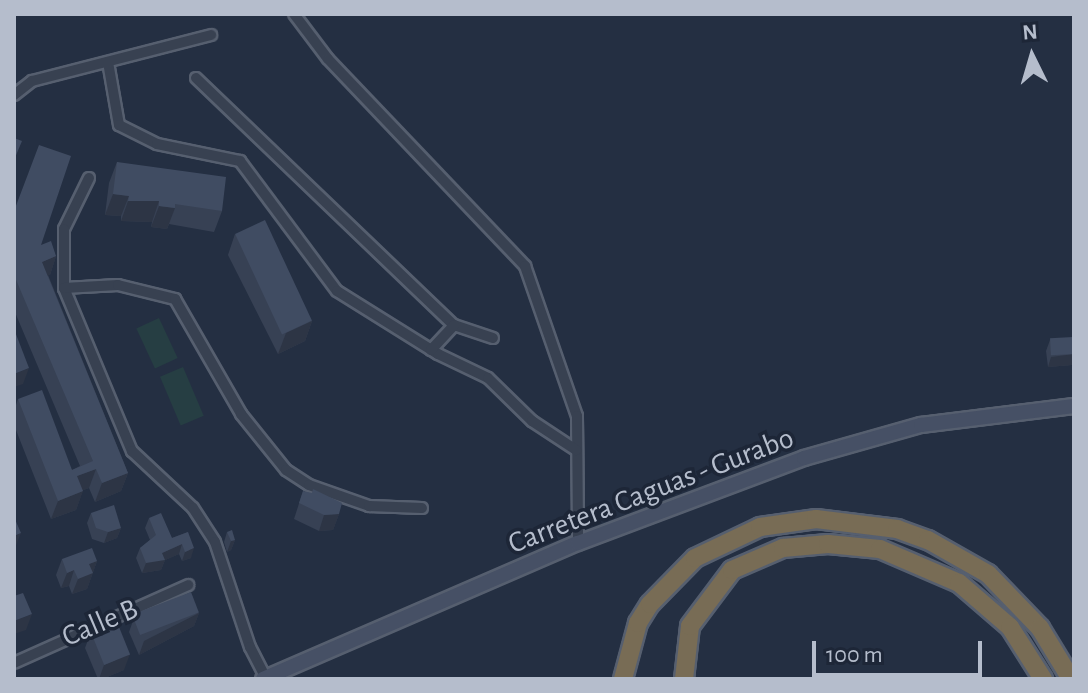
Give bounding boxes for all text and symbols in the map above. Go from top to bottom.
north arrow [992,16,1072,96]
text: N [1021,20,1038,44]
street label: Carretera Caguas - Gurabo [503,420,799,562]
street label: Calle B [57,591,143,655]
scale bar [816,625,986,675]
text: 100 m [826,643,883,667]

